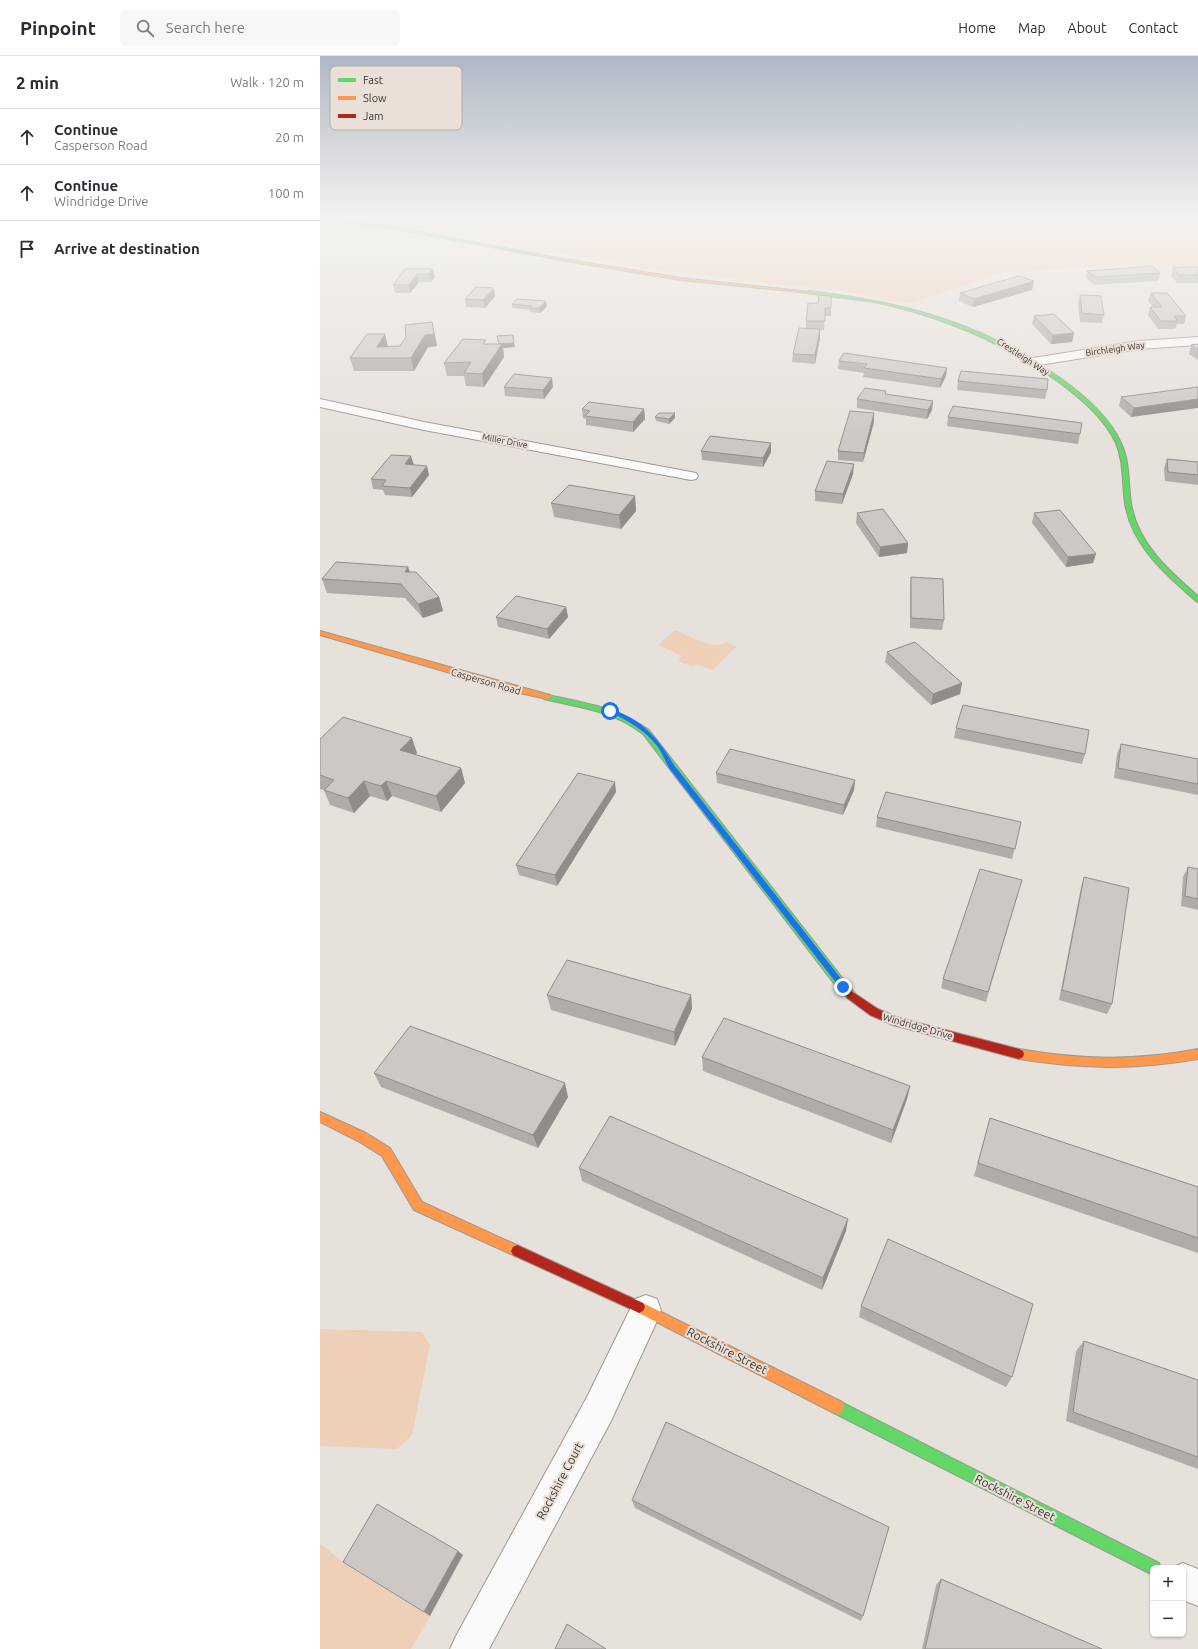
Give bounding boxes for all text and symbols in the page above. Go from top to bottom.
search box [120,10,400,46]
text: Pinpoint [20,17,96,39]
icon: search [134,17,156,39]
text: Search here [166,19,245,36]
text: Home [958,20,996,36]
text: Map [1018,20,1046,36]
text: About [1068,20,1107,36]
text: Contact [1129,20,1178,36]
legend [330,66,462,130]
text: 2 min [16,73,59,92]
text: Fast [363,74,384,86]
text: Walk · 120 m [230,75,304,89]
text: Slow [363,92,387,104]
text: Jam [363,110,384,122]
text: Continue [54,121,118,138]
icon: ahead [16,126,38,148]
text: 20 m [275,130,304,144]
text: Casperson Road [54,138,148,152]
text: Continue [54,177,118,194]
icon: ahead [16,182,38,204]
text: 100 m [268,186,304,200]
text: Windridge Drive [54,194,149,208]
icon: arrive [16,238,38,260]
text: Arrive at destination [54,240,200,257]
street label: Crestleigh Way [995,336,1052,378]
street label: Birchleigh Way [1085,340,1146,358]
street label: Miller Drive [481,432,529,450]
street label: Casperson Road [450,666,522,697]
route start [601,702,619,720]
route end [834,978,852,996]
street label: Windridge Drive [881,1011,954,1042]
street label: Rockshire Street [685,1325,770,1377]
street label: Rockshire Court [534,1440,585,1522]
street label: Rockshire Street [973,1472,1058,1524]
map controls [1150,1565,1186,1637]
button: + [1150,1565,1186,1601]
button: − [1150,1601,1186,1637]

